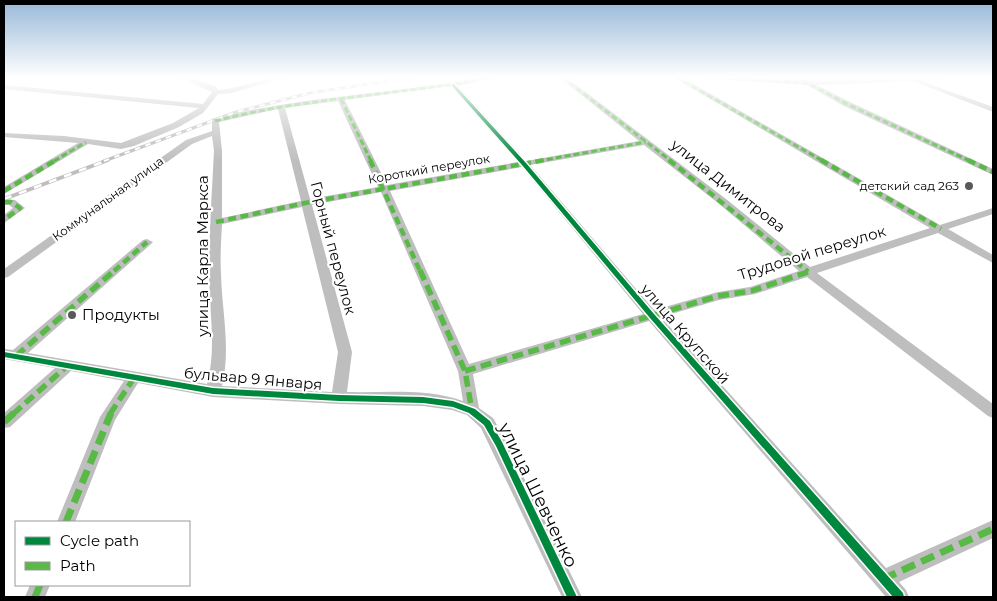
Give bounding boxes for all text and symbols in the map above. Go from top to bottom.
street label: улица Димитрова [667,134,789,236]
street label: Короткий переулок [367,150,491,187]
street label: Коммунальная улица [49,153,166,244]
street label: улица Карла Маркса [193,175,212,338]
place label: детский сад 263 [860,178,959,193]
street label: Горный переулок [307,179,361,317]
marker: детский сад 263 [963,180,975,192]
street label: Трудовой переулок [736,221,888,284]
street label: улица Крупской [636,279,734,388]
place label: Продукты [82,305,160,324]
marker: Продукты [66,309,78,321]
street label: бульвар 9 Января [183,363,323,394]
street label: улица Шевченко [493,418,583,571]
legend [15,521,190,586]
text: Cycle path [60,531,139,550]
text: Path [60,556,96,575]

